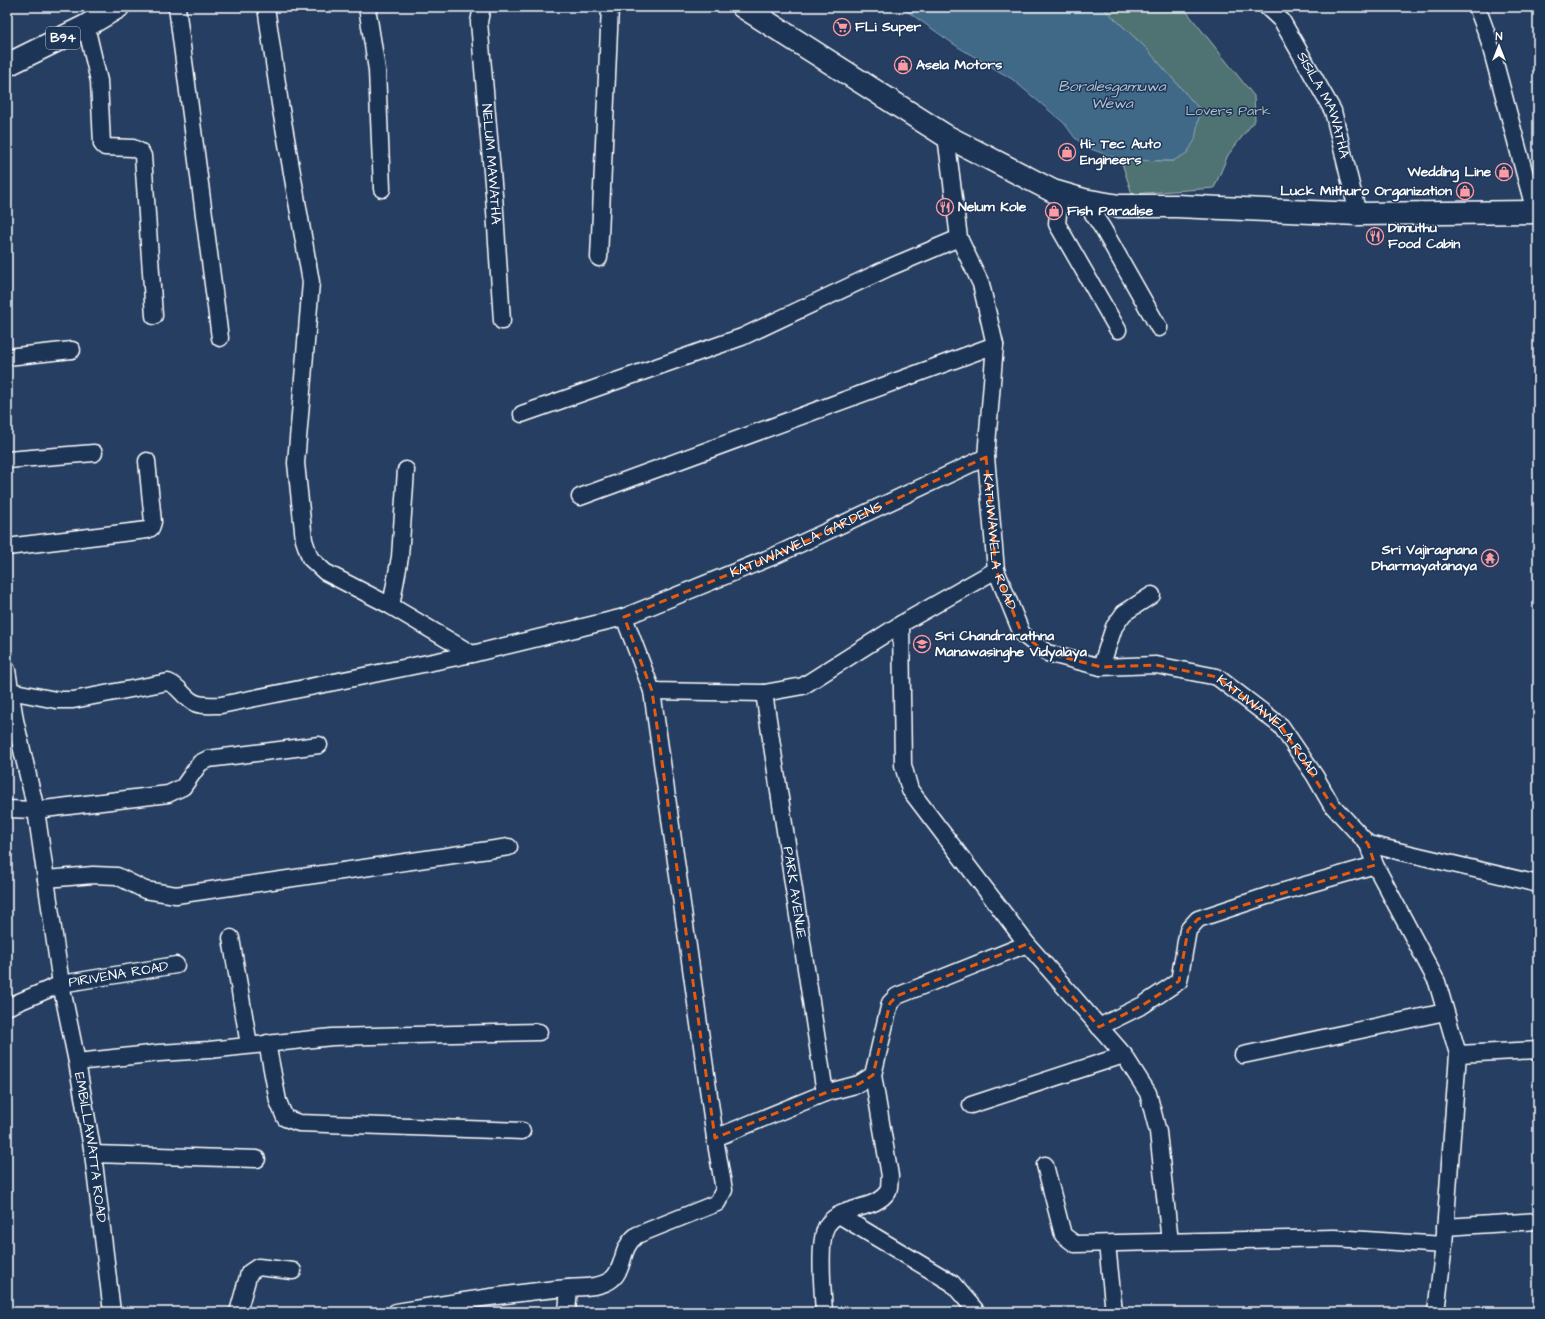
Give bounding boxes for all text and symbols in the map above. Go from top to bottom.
supermarket icon: FLi Super [832,17,852,37]
place label: FLi Super [855,17,922,37]
north arrow [1479,26,1519,66]
road number: B94 [46,27,80,49]
text: N [1496,29,1503,44]
street label: SISILA MAWATHA [1291,48,1354,161]
shop icon: Asela Motors [893,55,913,75]
place label: Asela Motors [916,55,1002,75]
water label: Boralesgamuwa Wewa [1058,76,1167,114]
park label: Lovers Park [1185,101,1271,121]
street label: NELUM MAWATHA [476,103,506,225]
place label: Hi- Tec Auto Engineers [1080,134,1161,171]
shop icon: Hi- Tec Auto Engineers [1057,142,1077,162]
place label: Wedding Line [1407,162,1491,183]
shop icon: Wedding Line [1494,162,1514,182]
place label: Luck Mithuro Organization [1280,181,1452,202]
shop icon: Luck Mithuro Organization [1455,181,1475,201]
restaurant icon: Nelum Kole [935,197,955,217]
place label: Nelum Kole [958,197,1027,217]
shop icon: Fish Paradise [1044,201,1064,221]
place label: Fish Paradise [1067,201,1154,221]
place label: Dimuthu Food Cabin [1388,218,1460,254]
restaurant icon: Dimuthu Food Cabin [1365,226,1385,246]
street label: KATUWAWELA ROAD [977,473,1021,613]
street label: KATUWAWELA GARDENS [727,497,886,583]
place label: Sri Vajiragnana Dharmayatanaya [1372,540,1478,576]
temple icon: Sri Vajiragnana Dharmayatanaya [1480,548,1500,568]
place label: Sri Chandrarathna Manawasinghe Vidyalaya [934,626,1088,663]
school or university icon: Sri Chandrarathna Manawasinghe Vidyalaya [912,634,932,654]
street label: KATUWAWELA ROAD [1212,670,1323,782]
street label: PARK AVENUE [778,845,811,941]
street label: PIRIVENA ROAD [67,956,170,993]
street label: EMBILLAWATTA ROAD [69,1071,111,1224]

